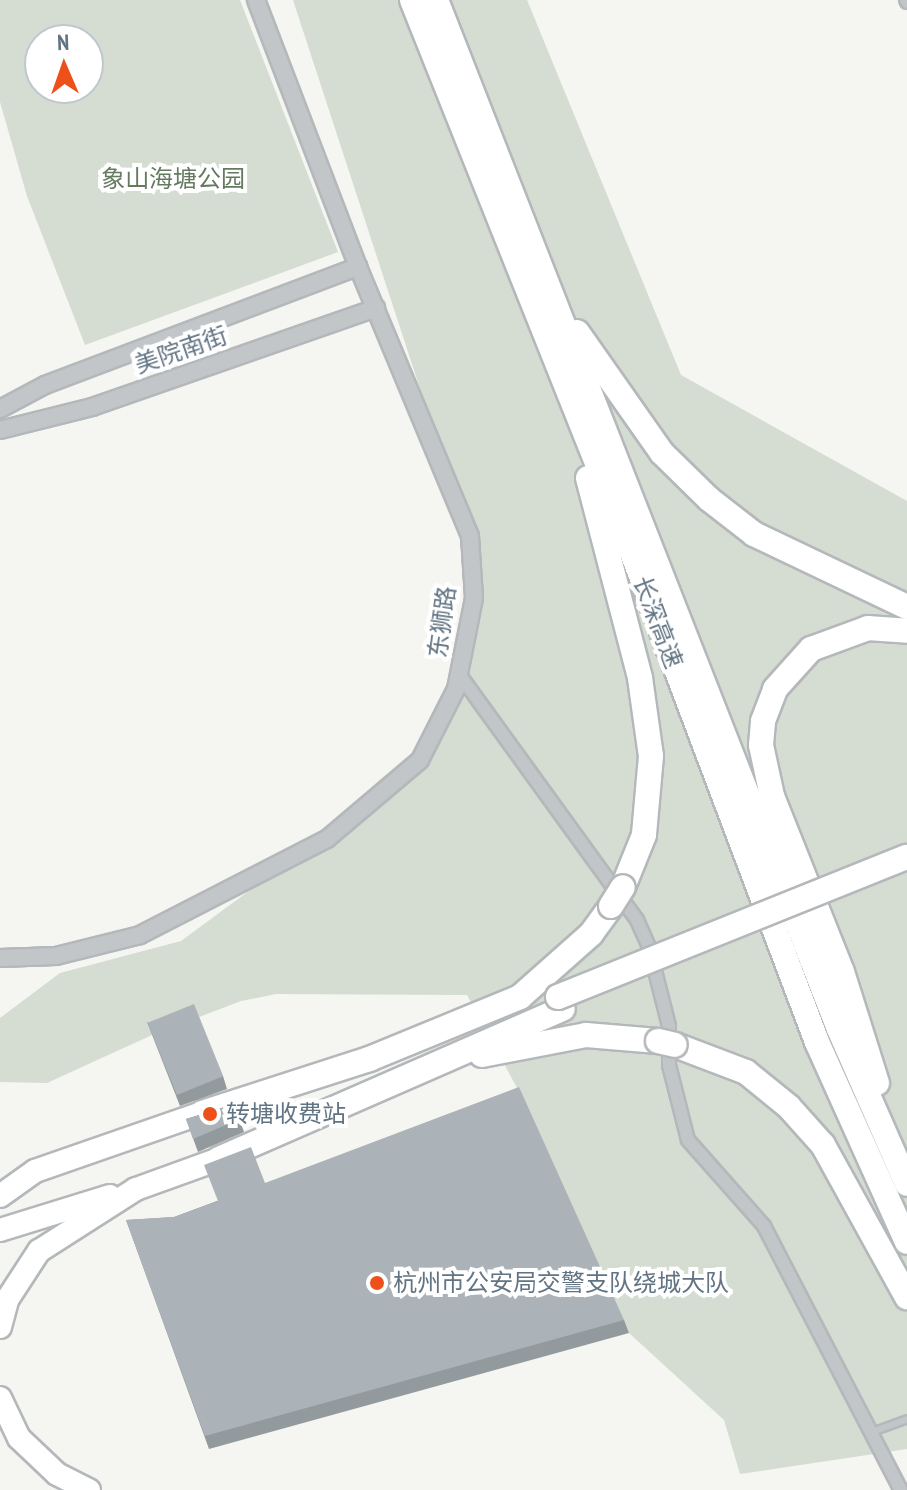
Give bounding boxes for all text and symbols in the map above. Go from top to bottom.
north arrow [24,24,104,104]
text: N [57,28,70,56]
park label: 象山海塘公园 [101,165,245,193]
street label: 美院南街 [131,321,231,379]
street label: 长深高速 [627,572,689,672]
street label: 东狮路 [423,584,461,660]
place label: 转塘收费站 [226,1100,346,1128]
marker: 转塘收费站 [201,1105,219,1123]
place label: 杭州市公安局交警支队绕城大队 [393,1269,729,1297]
marker: 杭州市公安局交警支队绕城大队 [368,1274,386,1292]

